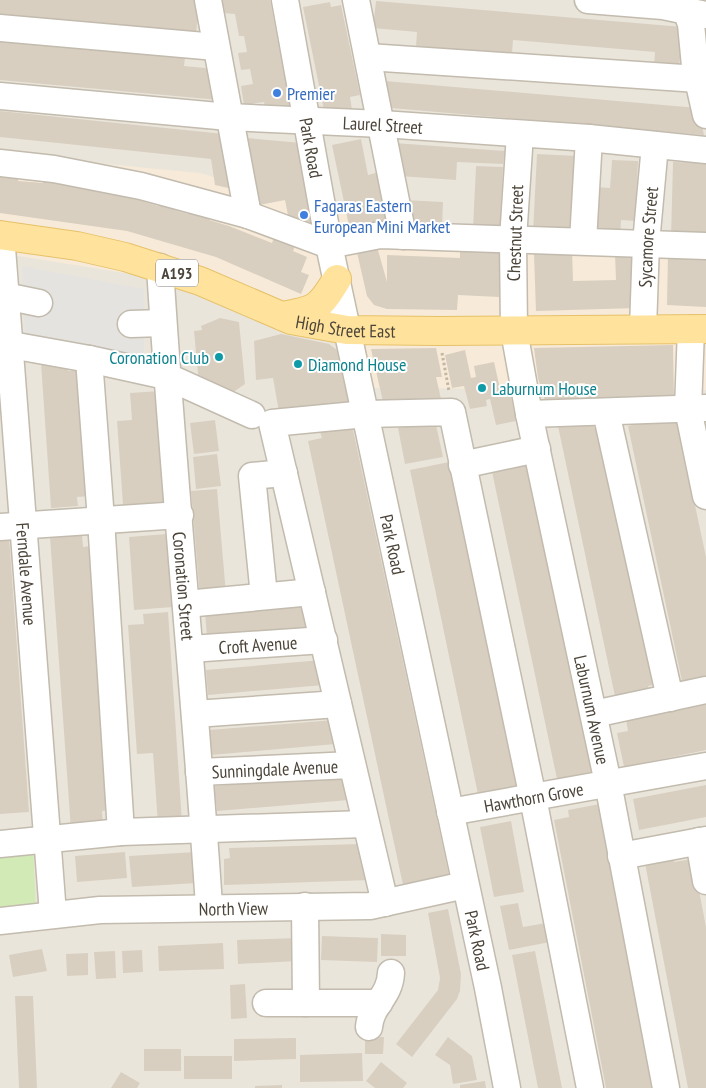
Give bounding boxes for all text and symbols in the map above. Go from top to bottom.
place label: Premier [287,82,335,105]
marker: Premier [271,87,283,99]
street label: Laurel Street [342,111,424,138]
street label: Park Road [295,116,328,180]
street label: Chestnut Street [502,184,528,282]
street label: Sycamore Street [633,186,663,288]
place label: Fagaras Eastern European Mini Market [314,194,450,238]
marker: Fagaras Eastern European Mini Market [298,209,310,221]
road number: A193 [156,260,198,286]
street label: High Street East [294,310,396,342]
place label: Coronation Club [109,346,209,369]
marker: Coronation Club [213,351,225,363]
place label: Diamond House [308,353,406,376]
marker: Diamond House [292,358,304,370]
place label: Laburnum House [492,377,597,400]
marker: Laburnum House [476,382,488,394]
street label: Park Road [375,512,411,576]
street label: Ferndale Avenue [12,522,42,626]
street label: Coronation Street [168,531,200,641]
street label: Croft Avenue [218,630,298,659]
street label: Laburnum Avenue [569,653,615,767]
street label: Sunningdale Avenue [211,754,339,783]
street label: Hawthorn Grove [482,777,585,817]
street label: North View [199,896,269,920]
street label: Park Road [460,908,495,973]

